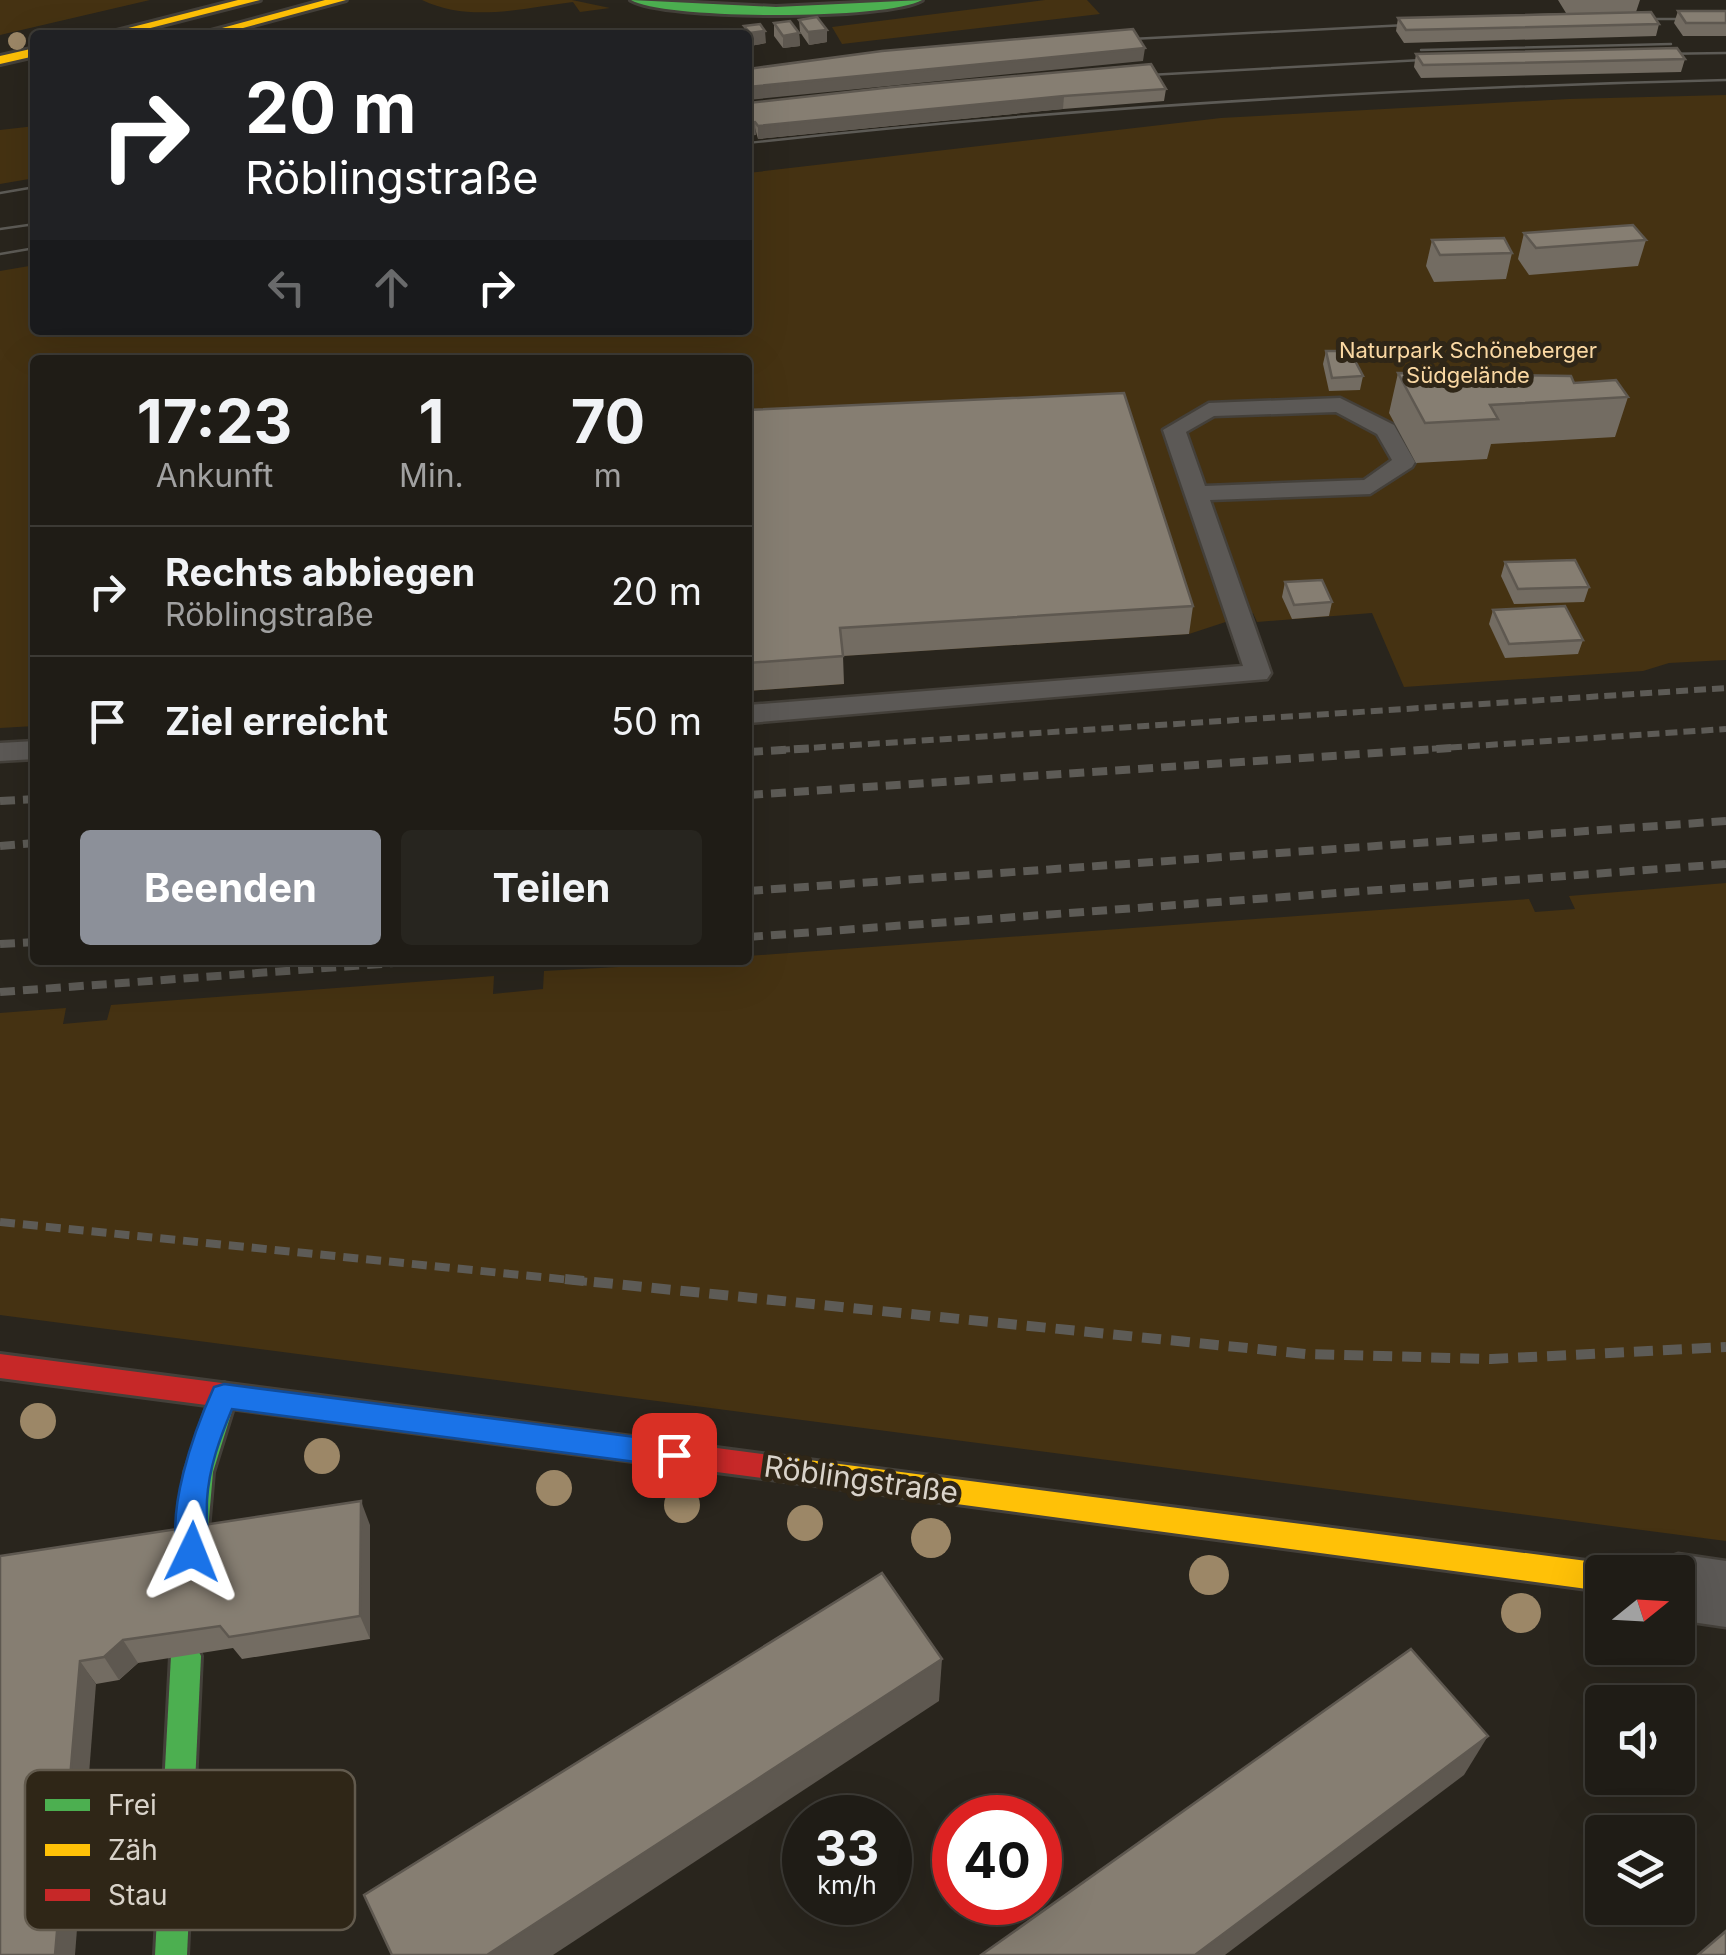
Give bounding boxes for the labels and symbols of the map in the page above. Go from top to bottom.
park label: Naturpark Schöneberger Südgelände [1339,337,1597,388]
pin [632,1413,717,1498]
street label: Röblingstraße [762,1448,961,1510]
position arrow [140,1500,244,1604]
north arrow [1585,1555,1695,1665]
legend [25,1770,355,1930]
text: Frei [108,1788,157,1822]
speed limit sign: 40 [932,1795,1062,1925]
text: Zäh [108,1833,158,1867]
text: Stau [108,1878,168,1912]

